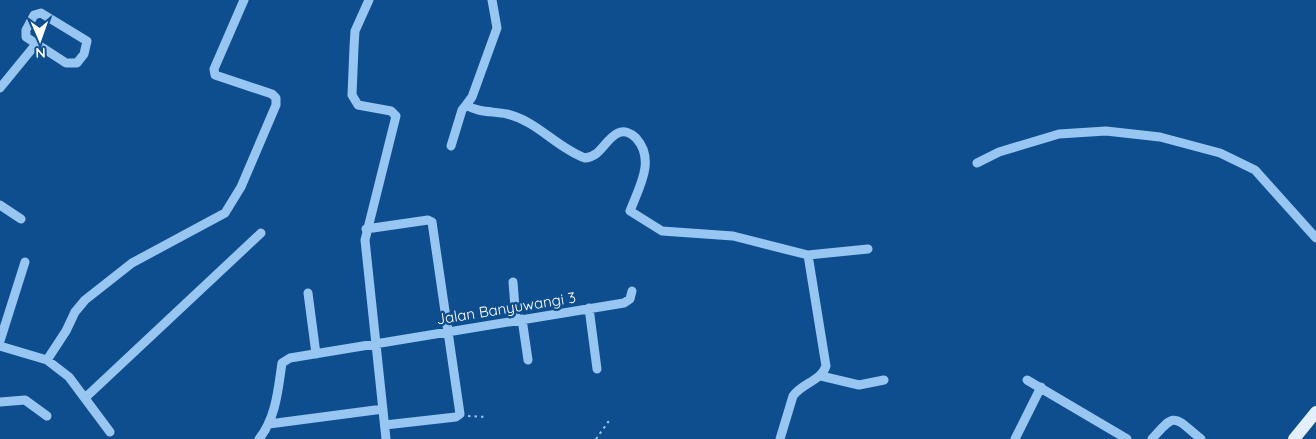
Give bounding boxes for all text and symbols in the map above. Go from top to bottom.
north arrow [15,15,65,65]
text: N [35,44,46,62]
street label: Jalan Banyuwangi 3 [435,288,577,328]

